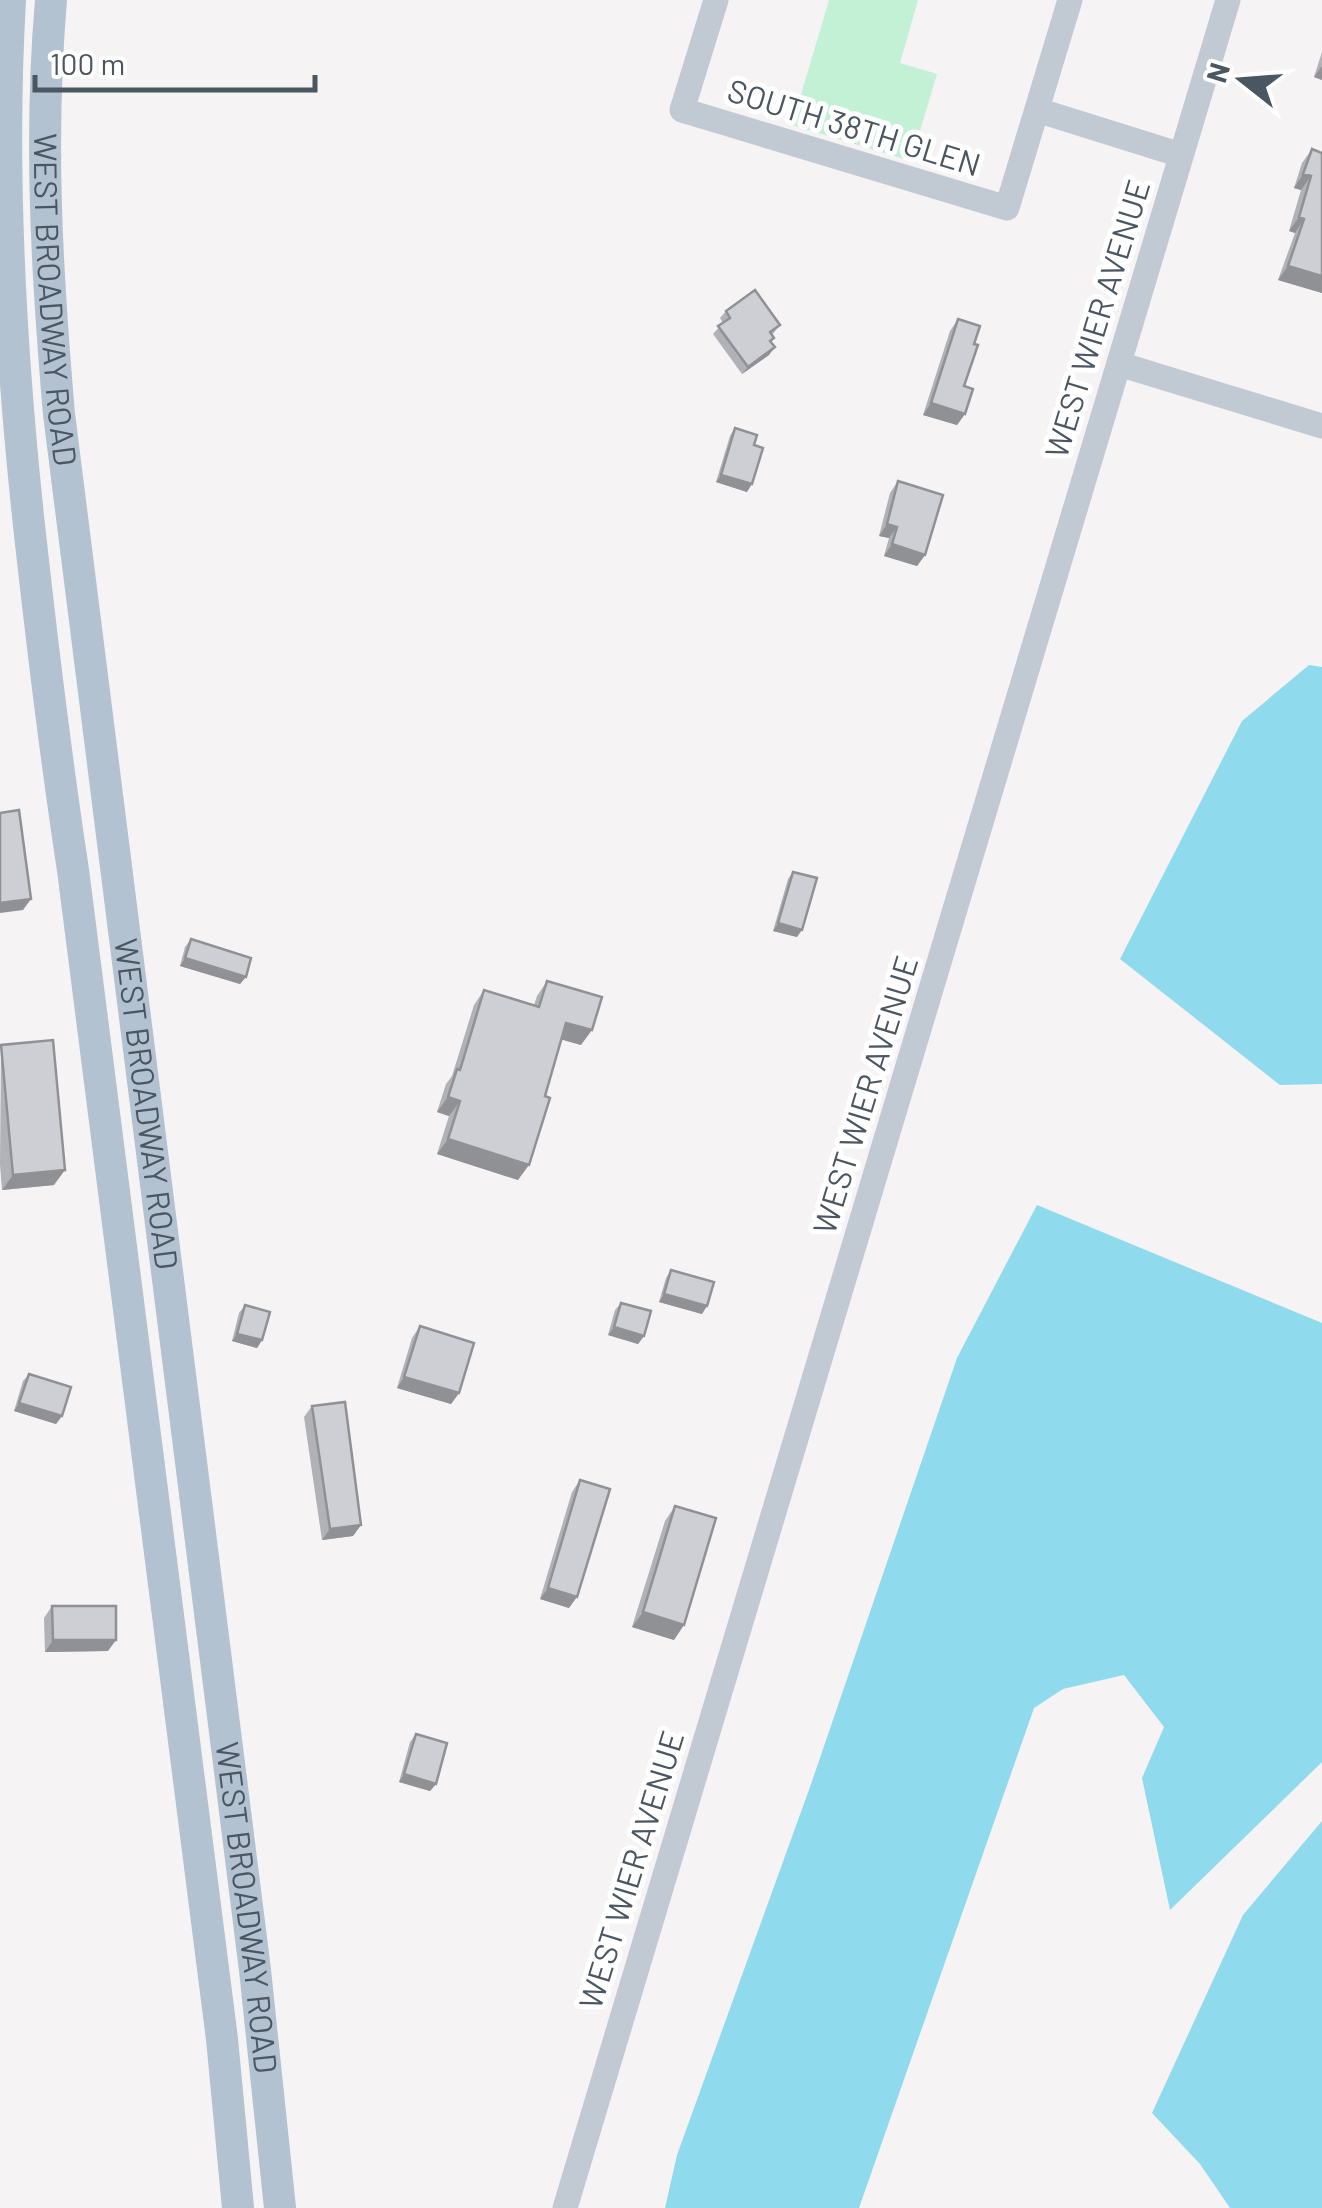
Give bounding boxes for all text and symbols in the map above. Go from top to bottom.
scale bar [35,30,315,92]
north arrow [1192,30,1292,130]
text: 100 m [50,45,125,81]
text: N [1198,59,1236,86]
street label: SOUTH 38TH GLEN [724,70,986,183]
street label: WEST BROADWAY ROAD [28,133,86,468]
street label: WEST WIER AVENUE [1036,175,1156,462]
street label: WEST BROADWAY ROAD [108,936,188,1271]
street label: WEST WIER AVENUE [804,951,924,1238]
street label: WEST WIER AVENUE [570,1726,690,2013]
street label: WEST BROADWAY ROAD [209,1740,287,2075]

